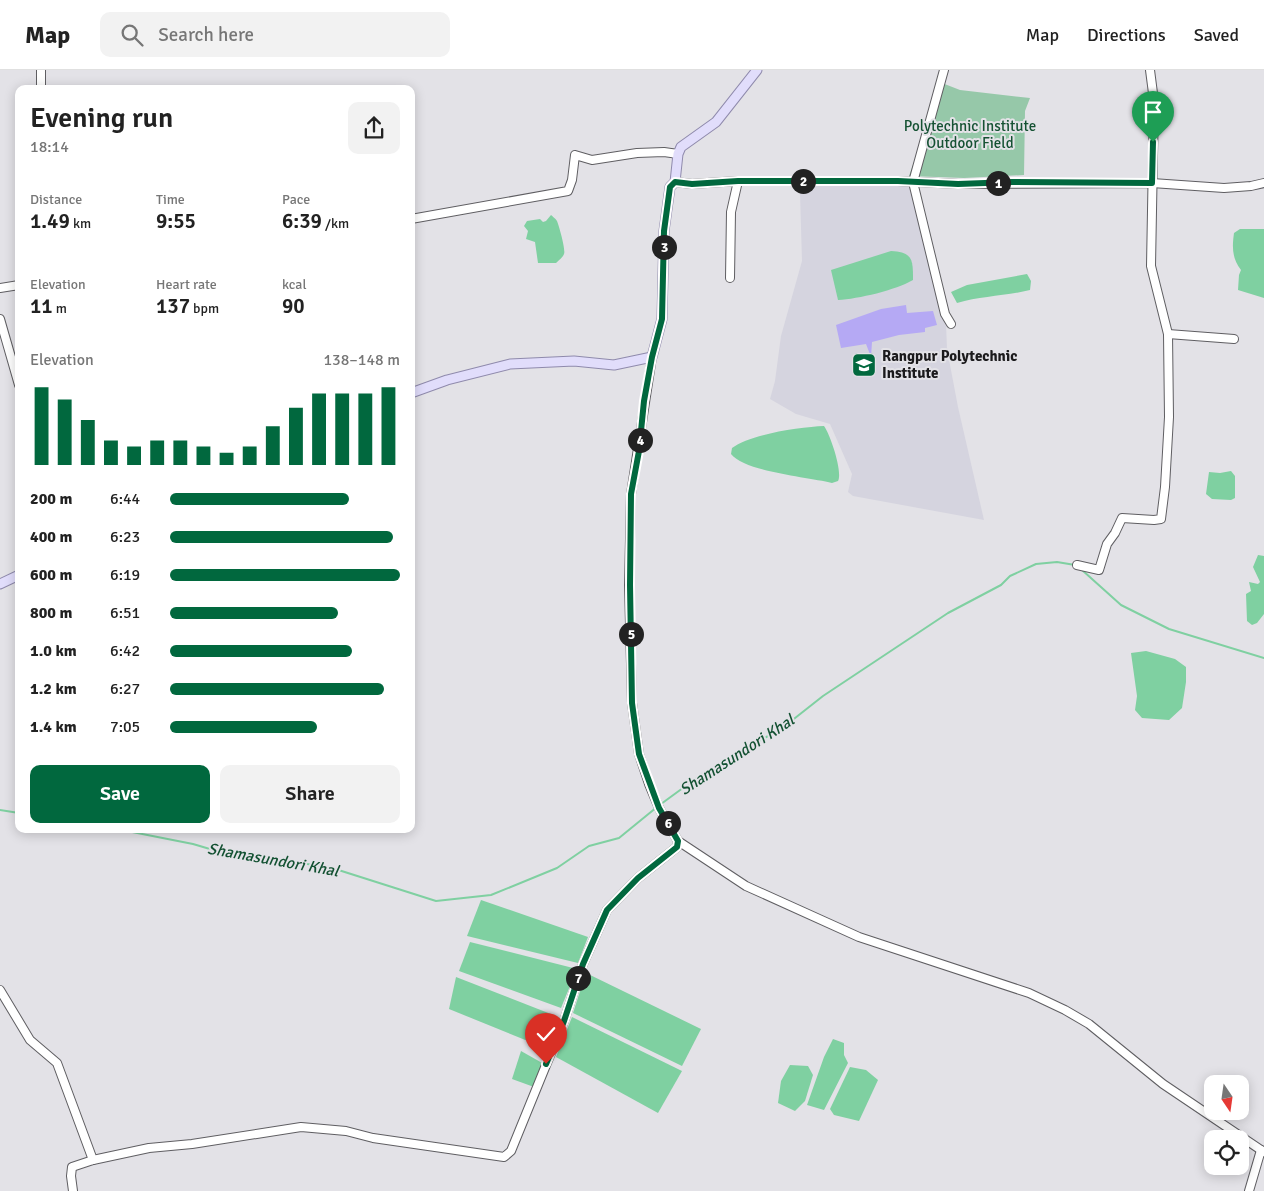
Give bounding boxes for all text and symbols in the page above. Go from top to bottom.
search box [100,12,450,57]
text: Map [25,20,70,50]
icon: search [118,21,146,49]
text: Search here [158,23,254,47]
text: Map [1026,24,1059,46]
text: Directions [1087,24,1166,46]
text: Saved [1194,24,1239,46]
pin [1132,91,1174,142]
icon: arrive [1139,98,1167,126]
text: Evening run [30,101,173,135]
button: share [348,102,400,154]
park label: Polytechnic Institute Outdoor Field [904,117,1036,152]
text: 18:14 [30,137,69,157]
pin: 2 [790,168,816,194]
pin: 1 [986,170,1010,196]
text: 2 [800,173,807,190]
text: 1 [995,175,1002,192]
text: Distance [30,191,82,208]
text: Time [156,191,185,208]
text: Pace [282,191,310,208]
text: 1.49 [30,208,70,234]
text: 9:55 [156,208,196,234]
text: 6:39 [282,208,322,234]
text: km [70,215,91,232]
text: /km [322,215,349,232]
pin: 3 [652,234,676,260]
text: 3 [661,239,668,256]
text: Elevation [30,276,86,293]
text: Heart rate [156,276,217,293]
text: kcal [282,276,307,293]
text: 11 [30,293,53,319]
text: 137 [156,293,190,319]
text: 90 [282,293,305,319]
text: m [53,300,67,317]
text: bpm [190,300,219,317]
place label: Rangpur Polytechnic Institute [882,347,1017,382]
text: Elevation [30,350,94,370]
text: 138–148 m [323,350,400,370]
school or university icon: Rangpur Polytechnic Institute [851,352,877,378]
pin: 4 [628,428,652,452]
text: 4 [637,432,644,449]
text: 200 m [30,489,72,509]
text: 6:44 [110,489,140,509]
text: 400 m [30,527,72,547]
text: 6:23 [110,527,140,547]
text: 600 m [30,565,72,585]
text: 6:19 [110,565,140,585]
text: 800 m [30,603,72,623]
text: 6:51 [110,603,140,623]
pin: 5 [618,622,644,646]
text: 5 [628,626,635,643]
text: 1.0 km [30,641,77,661]
text: 6:42 [110,641,140,661]
text: 1.2 km [30,679,77,699]
text: 6:27 [110,679,140,699]
water label: Shamasundori Khal [676,710,799,800]
text: 1.4 km [30,717,77,737]
text: 7:05 [110,717,140,737]
button: Save [30,765,210,823]
button: Share [220,765,400,823]
pin: 6 [656,810,680,836]
text: 6 [665,815,672,832]
water label: Shamasundori Khal [206,839,341,882]
pin: 7 [566,966,590,990]
text: 7 [575,970,582,987]
pin [525,1013,567,1064]
icon: check [532,1020,560,1048]
north arrow [1204,1075,1249,1120]
map controls [1204,1075,1249,1175]
button: locate [1204,1130,1249,1175]

